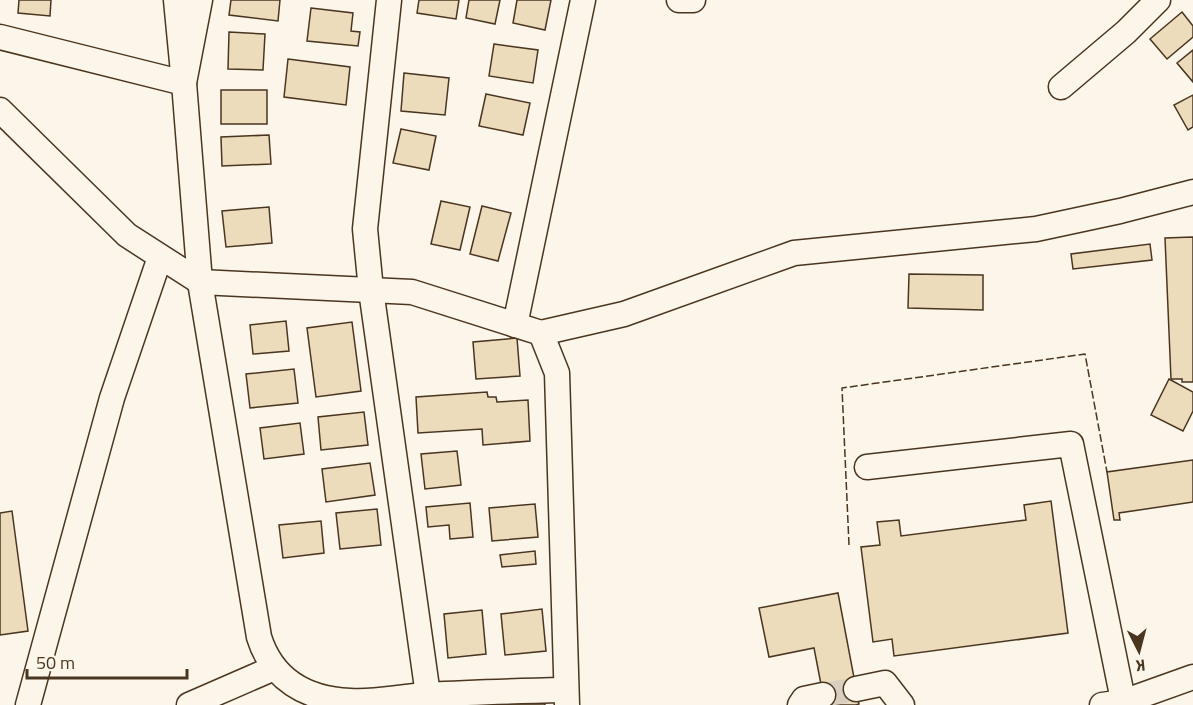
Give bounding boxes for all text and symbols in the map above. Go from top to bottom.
north arrow [1109,621,1169,681]
scale bar [27,642,188,680]
text: 50 m [36,649,75,676]
text: K [1134,653,1147,678]

